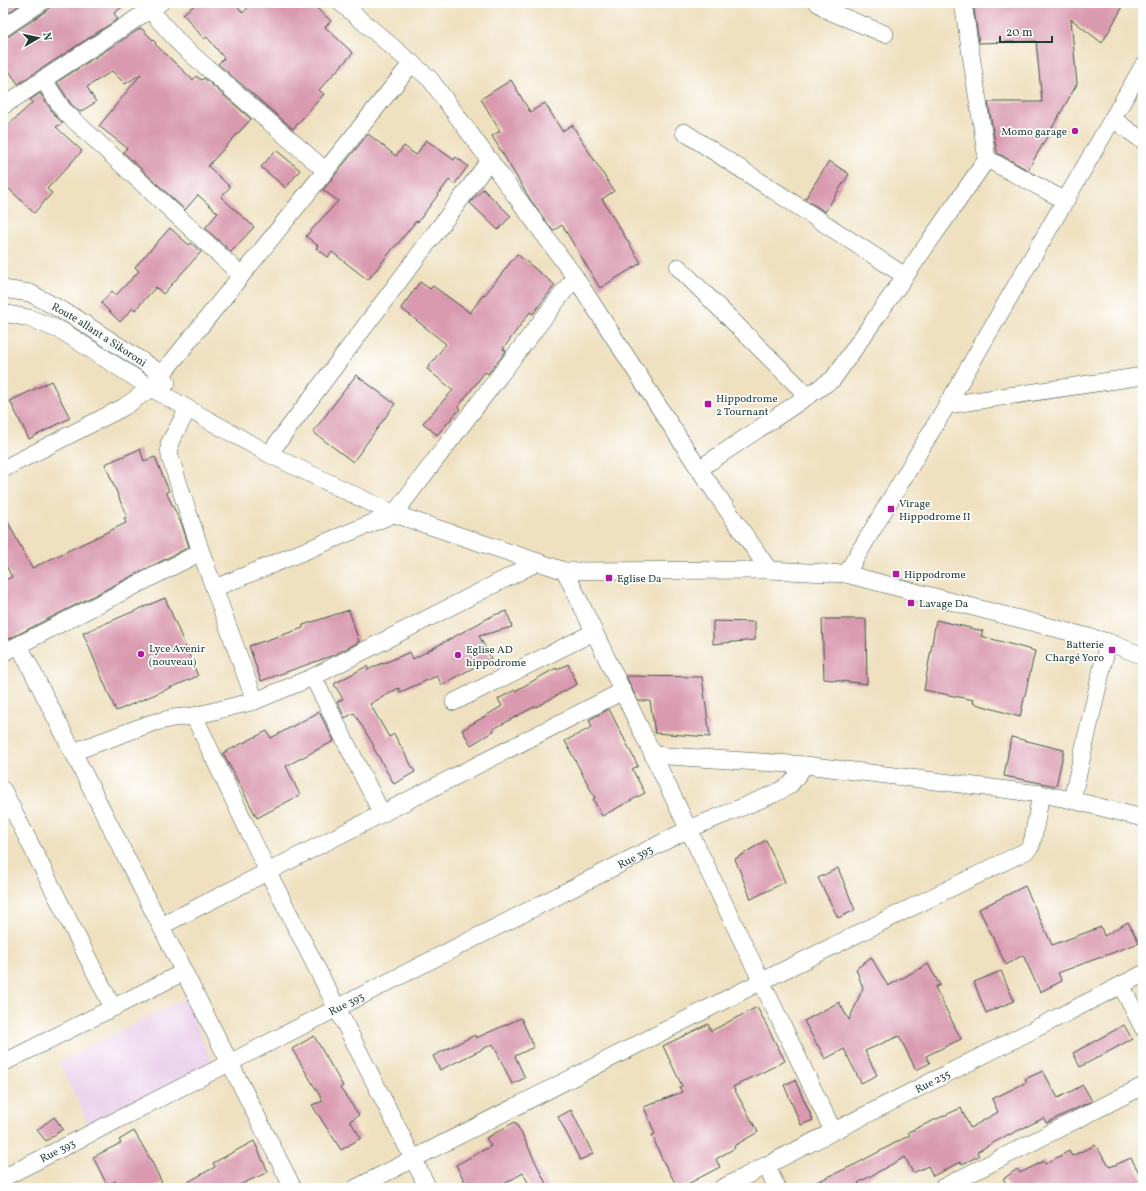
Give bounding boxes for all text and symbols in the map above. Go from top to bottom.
north arrow [18,18,58,58]
scale bar [1000,18,1052,44]
text: 20 m [1006,25,1033,41]
text: N [38,32,54,42]
place label: Momo garage [1001,125,1067,140]
marker: Momo garage [1070,126,1080,136]
street label: Route allant a Sikoroni [48,300,149,371]
place label: Hippodrome 2 Tournant [716,392,778,420]
marker: Hippodrome 2 Tournant [703,399,713,409]
place label: Virage Hippodrome II [899,497,971,525]
marker: Virage Hippodrome II [886,504,896,514]
place label: Hippodrome [904,568,966,583]
marker: Hippodrome [891,569,901,579]
place label: Eglise Da [617,572,662,587]
marker: Eglise Da [604,573,614,583]
place label: Lavage Da [919,597,969,612]
marker: Lavage Da [906,598,916,608]
place label: Batterie Chargé Yoro [1045,638,1104,666]
place label: Lyce Avenir (nouveau) [149,642,205,670]
place label: Eglise AD hippodrome [466,643,526,671]
marker: Batterie Chargé Yoro [1107,645,1117,655]
marker: Lyce Avenir (nouveau) [136,649,146,659]
marker: Eglise AD hippodrome [453,650,463,660]
street label: Rue 393 [615,842,656,873]
street label: Rue 393 [327,989,367,1020]
street label: Rue 235 [913,1067,953,1098]
street label: Rue 393 [38,1136,79,1167]

